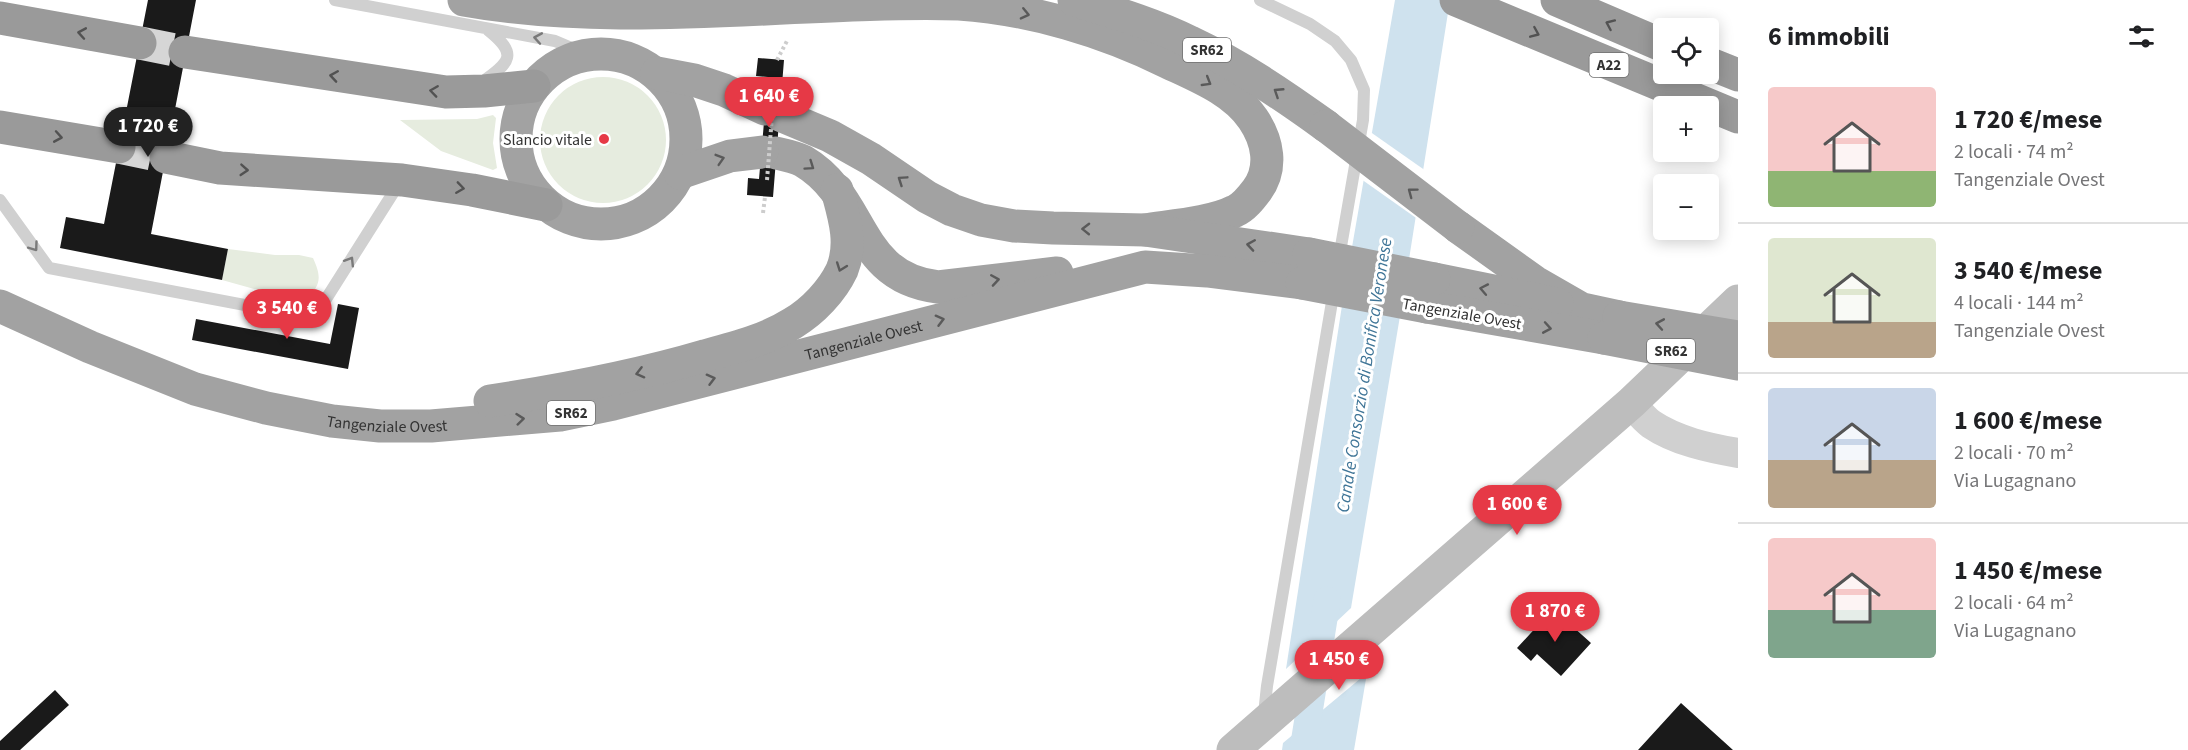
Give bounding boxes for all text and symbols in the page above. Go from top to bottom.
one-way arrow [1019,6,1029,19]
map controls [1653,18,1719,240]
button: locate [1653,18,1719,84]
text: 6 immobili [1768,18,1890,55]
one-way arrow [1605,19,1616,31]
icon: filters [2125,20,2158,53]
one-way arrow [1528,26,1539,38]
one-way arrow [78,27,88,40]
one-way arrow [534,32,544,45]
road number: SR62 [1183,38,1231,62]
road number: A22 [1590,53,1628,77]
one-way arrow [329,70,339,83]
one-way arrow [1200,74,1211,86]
pin: 1 640 € [714,77,824,128]
text: 1 640 € [739,82,799,110]
one-way arrow [430,85,439,97]
one-way arrow [1274,89,1285,100]
button: + [1653,96,1719,162]
text: 1 720 €/mese [1954,101,2103,138]
pin: 1 720 € [93,107,203,158]
icon: home [1816,111,1888,183]
text: 1 720 € [118,112,178,140]
place label: Slancio vitale [503,129,592,151]
one-way arrow [53,130,62,142]
marker: Slancio vitale [597,132,611,146]
text: 2 locali · 74 m² [1954,138,2074,166]
one-way arrow [714,154,725,166]
one-way arrow [803,159,814,170]
one-way arrow [240,163,249,176]
text: Tangenziale Ovest [1954,166,2105,194]
button: − [1653,174,1719,240]
one-way arrow [898,176,909,187]
one-way arrow [455,181,464,193]
one-way arrow [1407,188,1418,199]
one-way arrow [1082,223,1091,235]
water label: Canale Consorzio di Bonifica Veronese [1330,235,1399,514]
one-way arrow [1247,240,1256,252]
one-way arrow [27,241,38,252]
text: 3 540 €/mese [1954,252,2103,289]
one-way arrow [343,257,355,267]
one-way arrow [836,261,849,272]
icon: home [1816,262,1888,334]
one-way arrow [990,274,1000,286]
one-way arrow [1479,283,1489,296]
pin: 3 540 € [232,289,342,340]
text: 4 locali · 144 m² [1954,289,2084,317]
street label: Tangenziale Ovest [1401,293,1524,335]
text: 3 540 € [257,294,317,322]
one-way arrow [935,314,945,327]
street label: Tangenziale Ovest [802,315,925,366]
text: Tangenziale Ovest [1954,317,2105,345]
one-way arrow [1655,318,1665,331]
one-way arrow [1541,321,1551,334]
road number: SR62 [1647,339,1695,363]
one-way arrow [635,366,645,379]
one-way arrow [705,374,716,386]
road number: SR62 [547,401,595,425]
text: 1 600 €/mese [1954,402,2103,439]
street label: Tangenziale Ovest [325,410,449,438]
icon: home [1816,412,1888,484]
one-way arrow [516,413,525,426]
text: 2 locali · 70 m² [1954,439,2074,467]
text: Via Lugagnano [1954,467,2076,495]
pin: 1 600 € [1462,485,1572,536]
text: 1 600 € [1487,490,1547,518]
text: 1 450 €/mese [1954,552,2103,589]
icon: home [1816,562,1888,634]
text: 2 locali · 64 m² [1954,589,2074,617]
pin: 1 870 € [1500,592,1610,643]
text: 1 870 € [1525,597,1585,625]
text: Via Lugagnano [1954,617,2076,645]
pin: 1 450 € [1284,640,1394,691]
text: 1 450 € [1309,645,1369,673]

